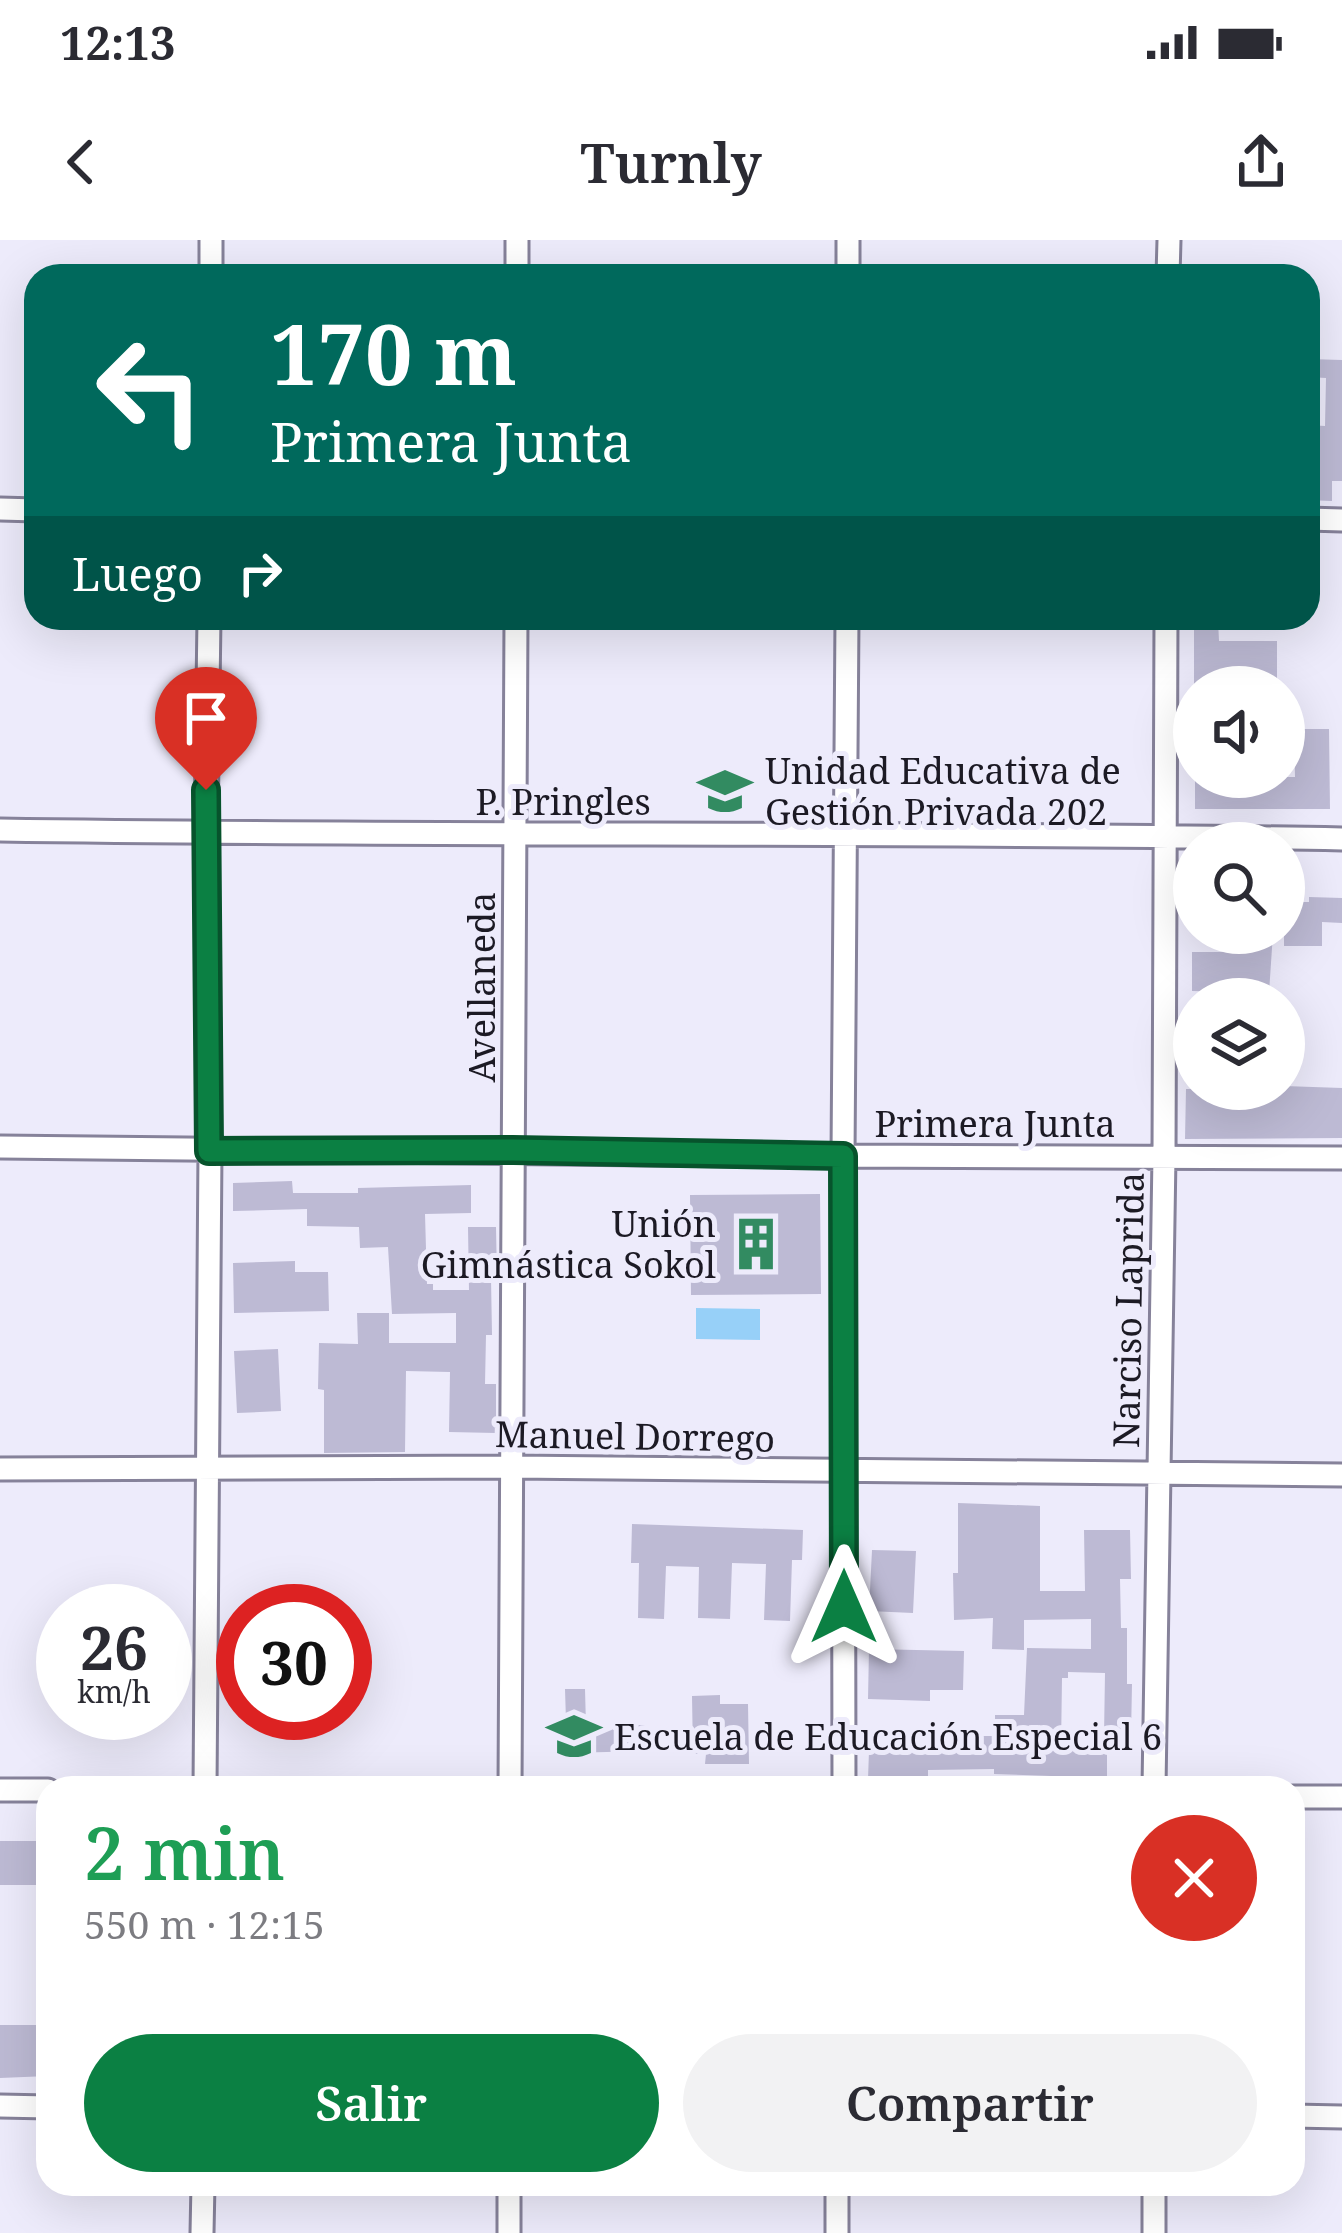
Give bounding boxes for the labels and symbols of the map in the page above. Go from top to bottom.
pin [155,667,257,790]
place label: Unidad Educativa de Gestión Privada 202 [765,746,1121,836]
school or university icon: Unidad Educativa de Gestión Privada 202 [696,762,754,820]
street label: P. Pringles [475,777,651,826]
street label: Avellaneda [457,892,506,1082]
street label: Primera Junta [874,1099,1116,1148]
street label: Narciso Laprida [1101,1172,1155,1448]
place label: Unión Gimnástica Sokol [421,1199,716,1289]
building icon: Unión Gimnástica Sokol [727,1215,785,1273]
street label: Manuel Dorrego [495,1409,775,1463]
position arrow [781,1544,907,1670]
speed limit sign: 30 [216,1584,372,1740]
school or university icon: Escuela de Educación Especial 6 [545,1707,603,1765]
place label: Escuela de Educación Especial 6 [614,1712,1162,1761]

